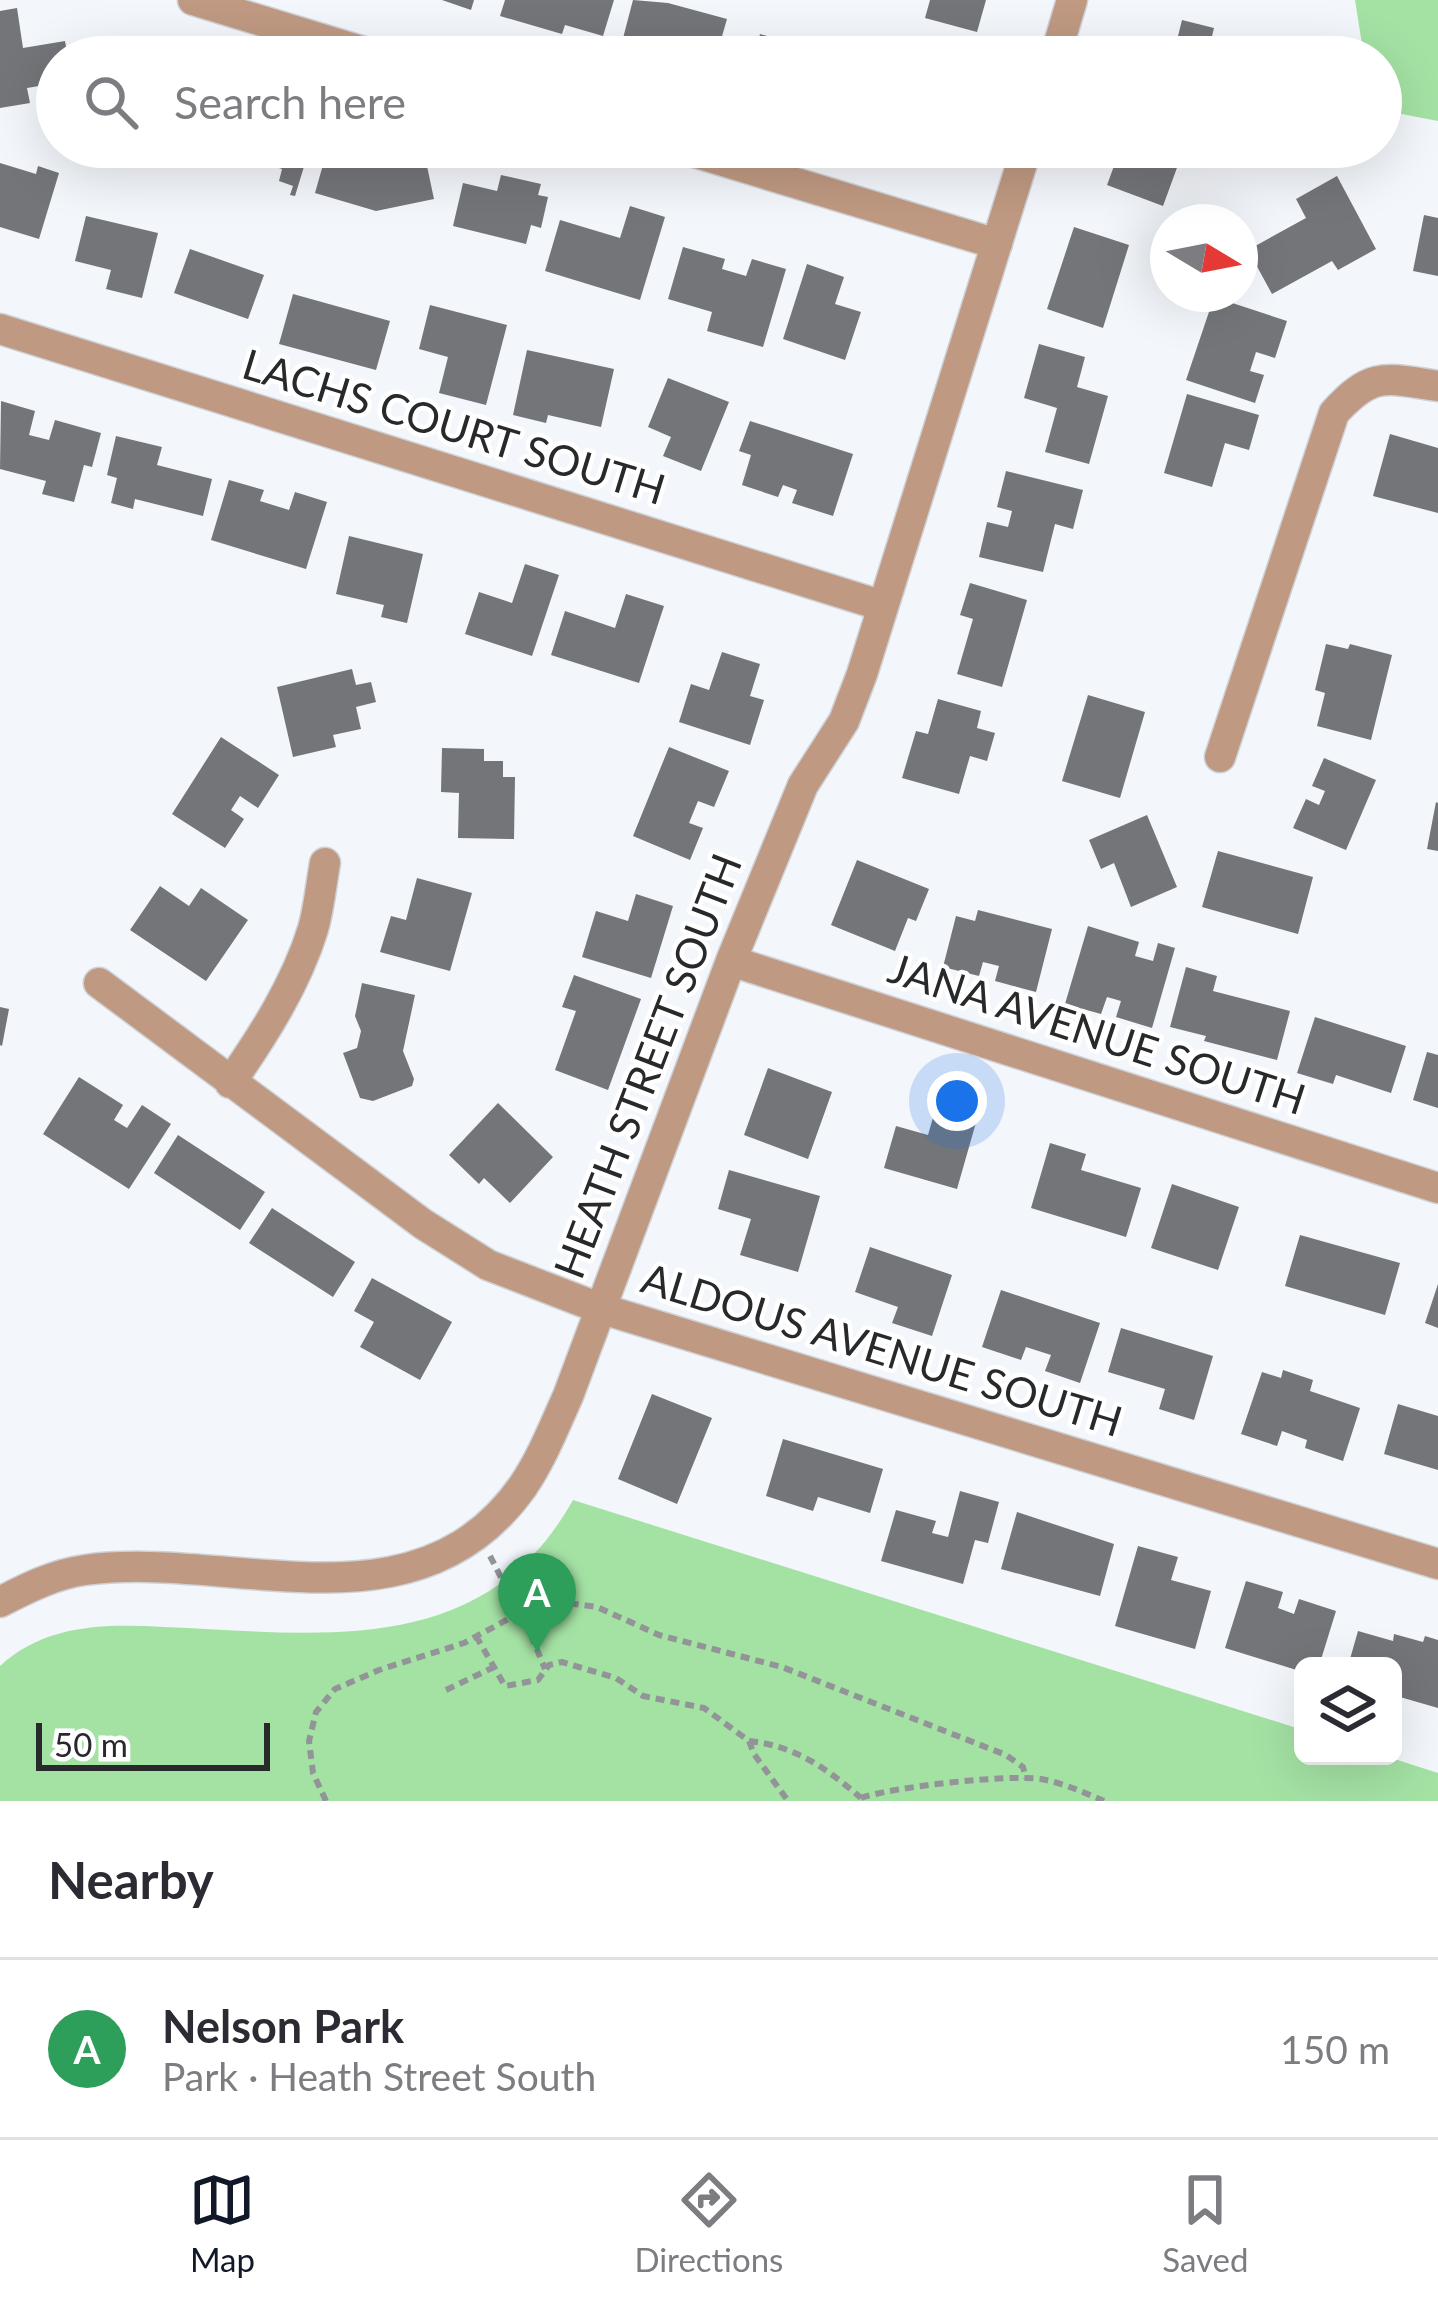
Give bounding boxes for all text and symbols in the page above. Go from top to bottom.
search box [36,36,1402,168]
icon: search [78,69,144,135]
text: Search here [174,75,406,129]
north arrow [1150,204,1258,312]
street label: LACHS COURT SOUTH [237,338,671,514]
street label: HEATH STREET SOUTH [543,846,751,1285]
street label: JANA AVENUE SOUTH [883,942,1312,1124]
your location [927,1071,987,1131]
street label: ALDOUS AVENUE SOUTH [636,1252,1128,1446]
pin: A [498,1553,576,1652]
map controls [1294,1657,1402,1765]
button: layers [1294,1657,1402,1765]
scale bar [36,1717,270,1770]
text: 50 m [54,1724,128,1764]
text: Nearby [48,1849,214,1910]
text: Nelson Park [162,1999,404,2053]
text: A [73,2026,101,2072]
text: 150 m [1280,2026,1390,2072]
text: Park · Heath Street South [162,2053,596,2099]
tab: Map [189,2167,255,2279]
tab: Directions [634,2167,783,2279]
tab: Saved [1162,2167,1249,2279]

